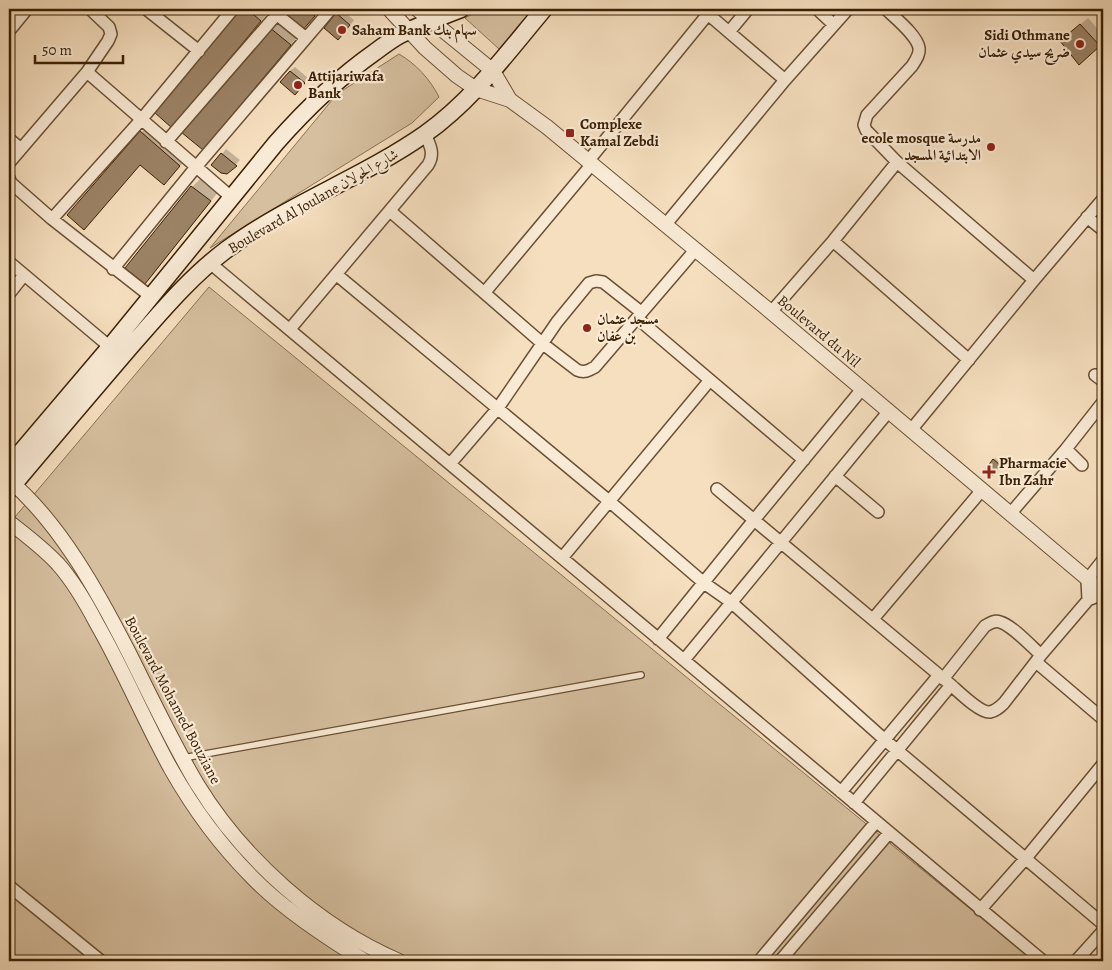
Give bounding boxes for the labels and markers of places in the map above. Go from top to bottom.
place label: Saham Bank سهام بنك [352,20,477,43]
marker: Saham Bank سهام بنك [336,24,348,36]
place label: Sidi Othmane ضريح سيدي عثمان [978,25,1070,65]
marker: Sidi Othmane ضريح سيدي عثمان [1074,38,1086,50]
place label: Attijariwafa Bank [307,66,385,103]
marker: Attijariwafa Bank [292,79,304,91]
place label: Complexe Kamal Zebdi [580,114,659,151]
marker: Complexe Kamal Zebdi [564,127,576,139]
place label: ecole mosque مدرسة الابتدائية المسجد [862,128,981,165]
marker: ecole mosque مدرسة الابتدائية المسجد [985,141,997,153]
place label: مسجد عثمان بن عفان [597,309,659,346]
marker: مسجد عثمان بن عفان [581,322,593,334]
place label: Pharmacie Ibn Zahr [999,453,1067,490]
marker: Pharmacie Ibn Zahr [983,466,995,478]

